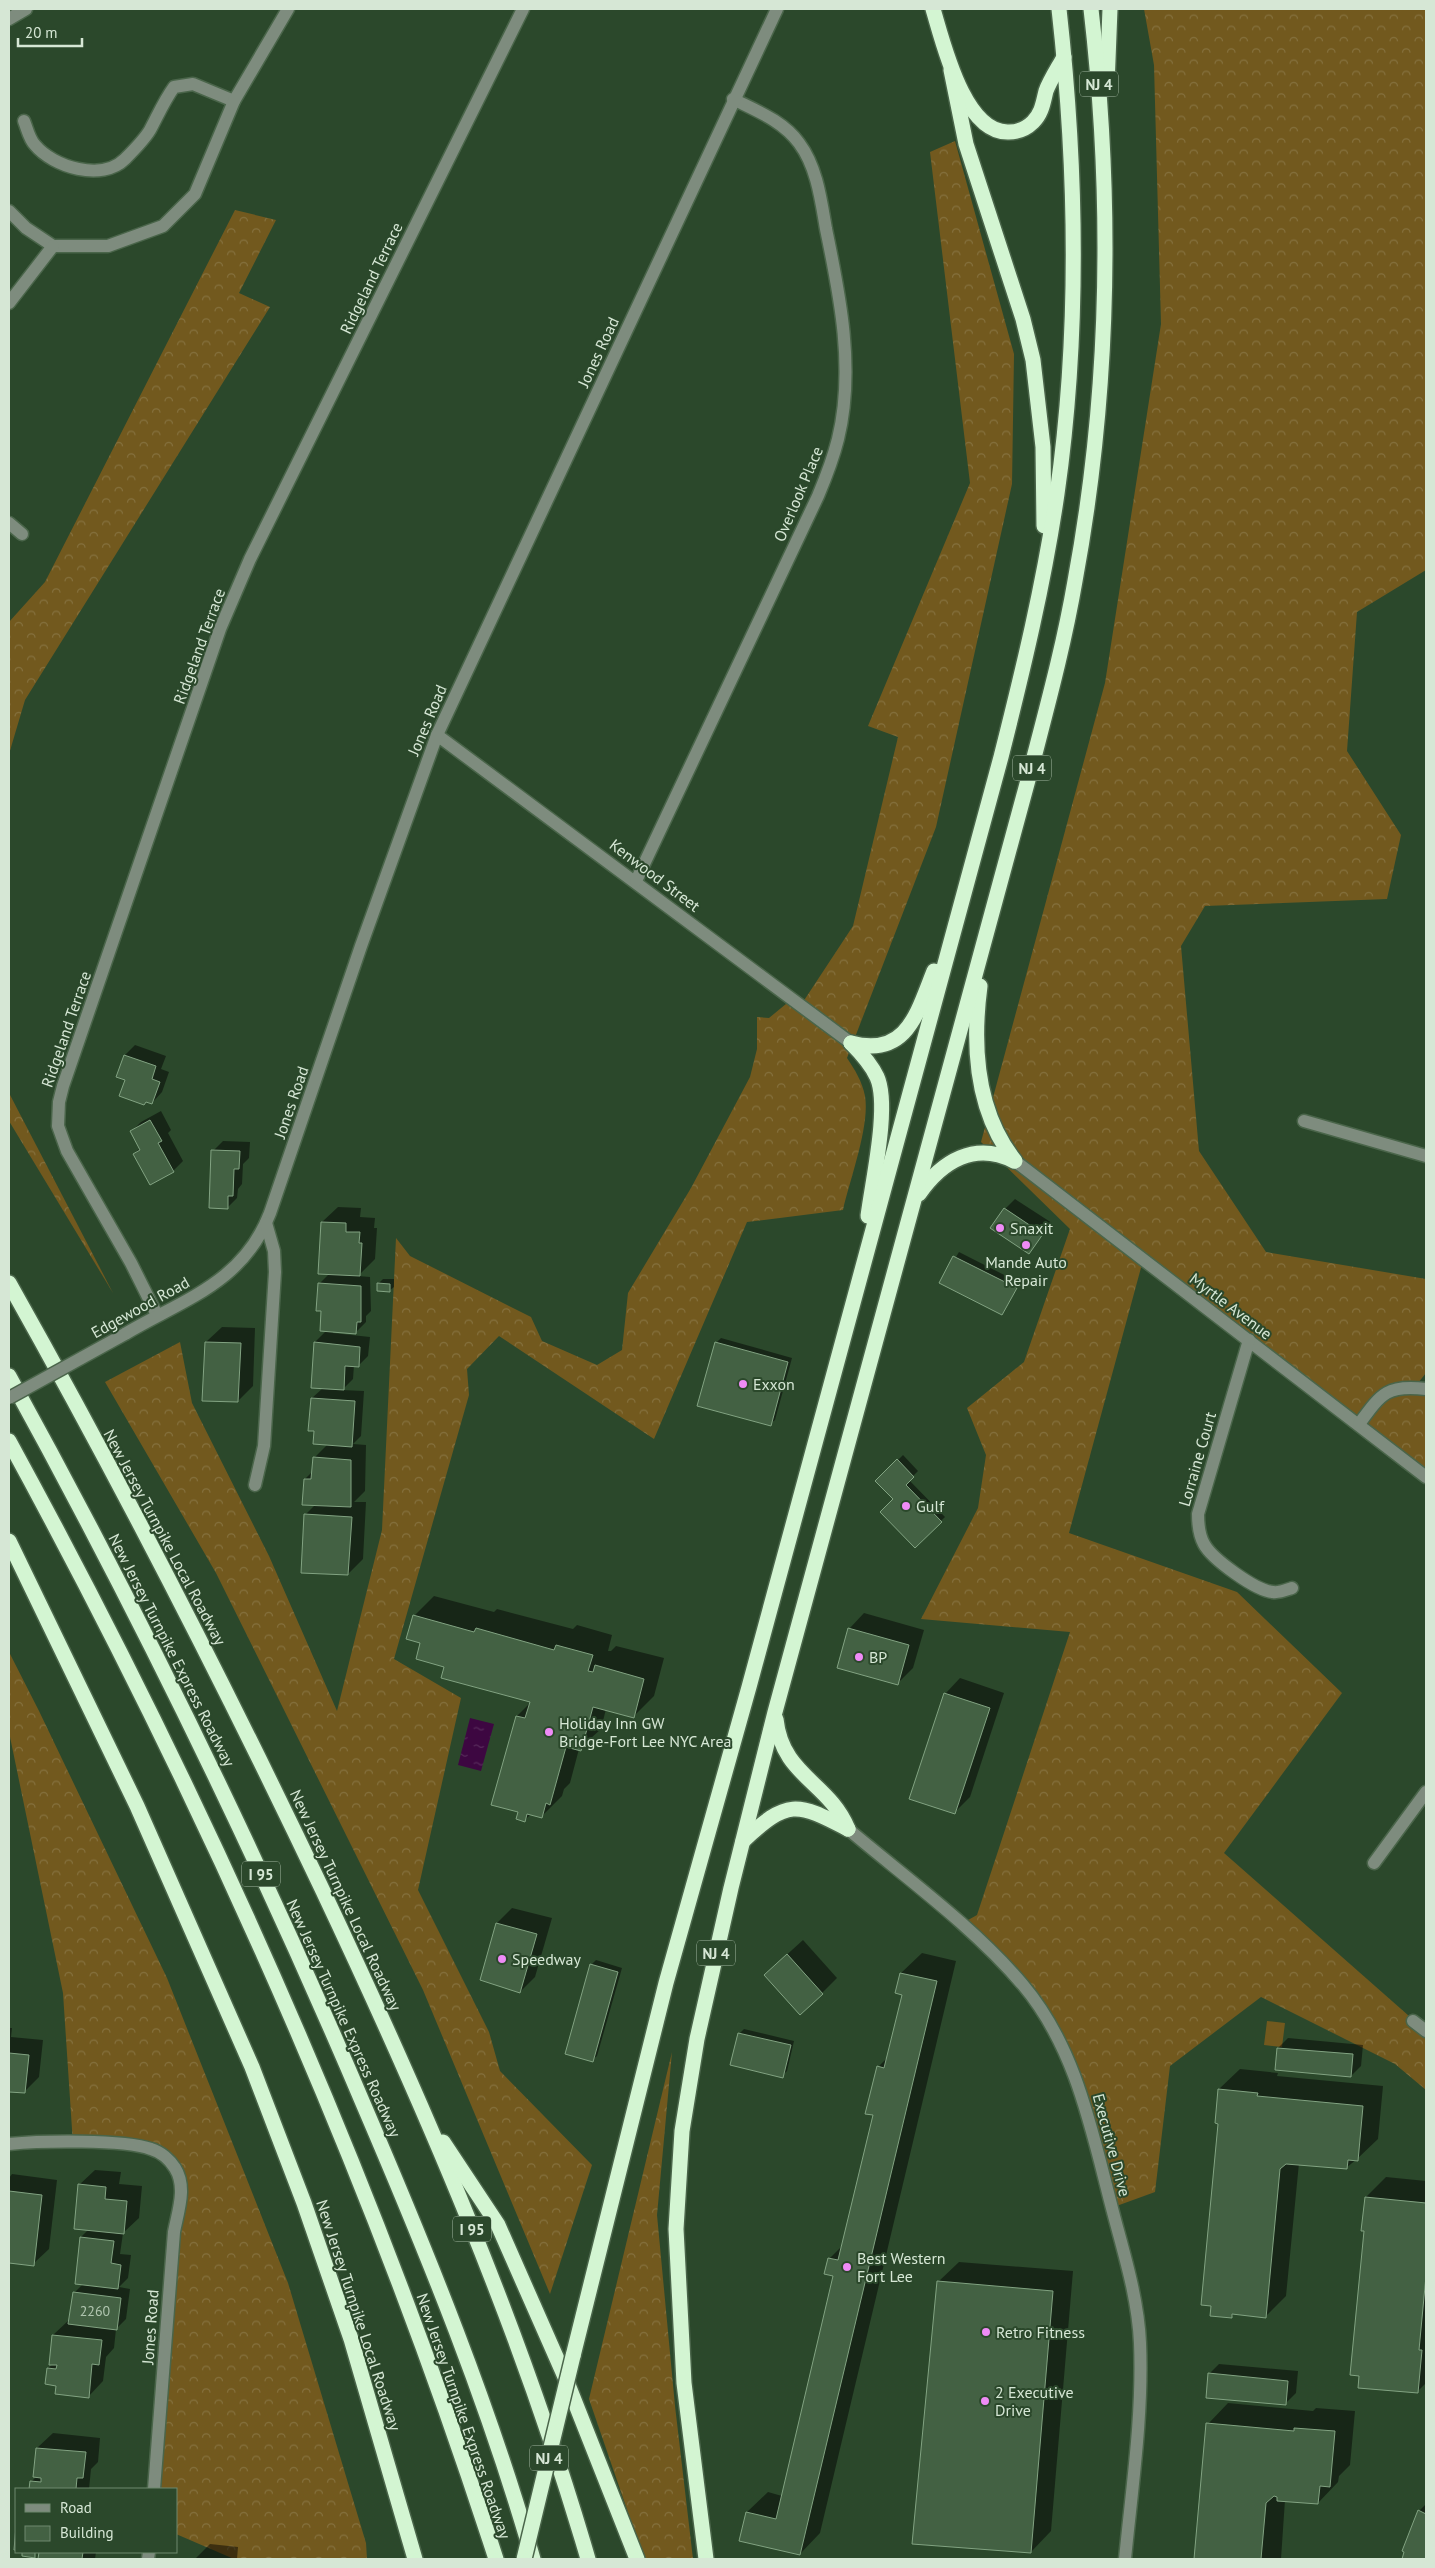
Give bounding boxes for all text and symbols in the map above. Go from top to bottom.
scale bar [18,15,81,47]
text: 20 m [25,23,58,42]
road number: NJ 4 [1080,72,1118,96]
street label: Ridgeland Terrace [335,219,407,337]
street label: Jones Road [573,314,623,391]
street label: Overlook Place [769,443,827,545]
street label: Ridgeland Terrace [169,585,229,707]
street label: Jones Road [403,682,451,759]
road number: NJ 4 [1013,756,1051,780]
street label: Kenwood Street [606,834,705,916]
street label: Ridgeland Terrace [37,968,95,1090]
street label: Jones Road [269,1063,313,1142]
place label: Snaxit [1010,1218,1054,1238]
marker: Snaxit [994,1222,1006,1234]
marker: Mande Auto Repair [1020,1239,1032,1251]
place label: Mande Auto Repair [985,1252,1067,1290]
street label: Myrtle Avenue [1186,1269,1276,1343]
street label: Edgewood Road [87,1272,193,1342]
place label: Exxon [753,1374,795,1394]
marker: Exxon [737,1378,749,1390]
street label: Lorraine Court [1174,1409,1220,1509]
street label: New Jersey Turnpike Local Roadway [99,1426,231,1649]
place label: Gulf [916,1496,945,1516]
marker: Gulf [900,1500,912,1512]
street label: New Jersey Turnpike Express Roadway [104,1530,240,1770]
place label: BP [869,1647,887,1667]
marker: BP [853,1651,865,1663]
place label: Holiday Inn GW Bridge-Fort Lee NYC Area [559,1713,731,1751]
marker: Holiday Inn GW Bridge-Fort Lee NYC Area [543,1726,555,1738]
street label: New Jersey Turnpike Local Roadway [286,1786,406,2014]
road number: I 95 [242,1862,280,1886]
street label: New Jersey Turnpike Express Roadway [282,1896,406,2141]
road number: NJ 4 [697,1940,735,1966]
place label: Speedway [512,1949,582,1969]
marker: Speedway [496,1953,508,1965]
street label: Executive Drive [1089,2091,1135,2199]
street label: New Jersey Turnpike Local Roadway [312,2197,406,2433]
road number: I 95 [453,2216,491,2242]
place label: Best Western Fort Lee [857,2248,946,2286]
marker: Best Western Fort Lee [841,2261,853,2273]
street label: Jones Road [137,2289,163,2366]
street label: New Jersey Turnpike Express Roadway [412,2291,516,2542]
house number: 2260 [80,2302,111,2320]
place label: Retro Fitness [996,2322,1085,2342]
marker: Retro Fitness [980,2326,992,2338]
place label: 2 Executive Drive [995,2382,1074,2420]
marker: 2 Executive Drive [979,2395,991,2407]
road number: NJ 4 [530,2446,568,2470]
legend [15,2488,178,2553]
text: Road [60,2498,92,2517]
text: Building [60,2523,114,2542]

